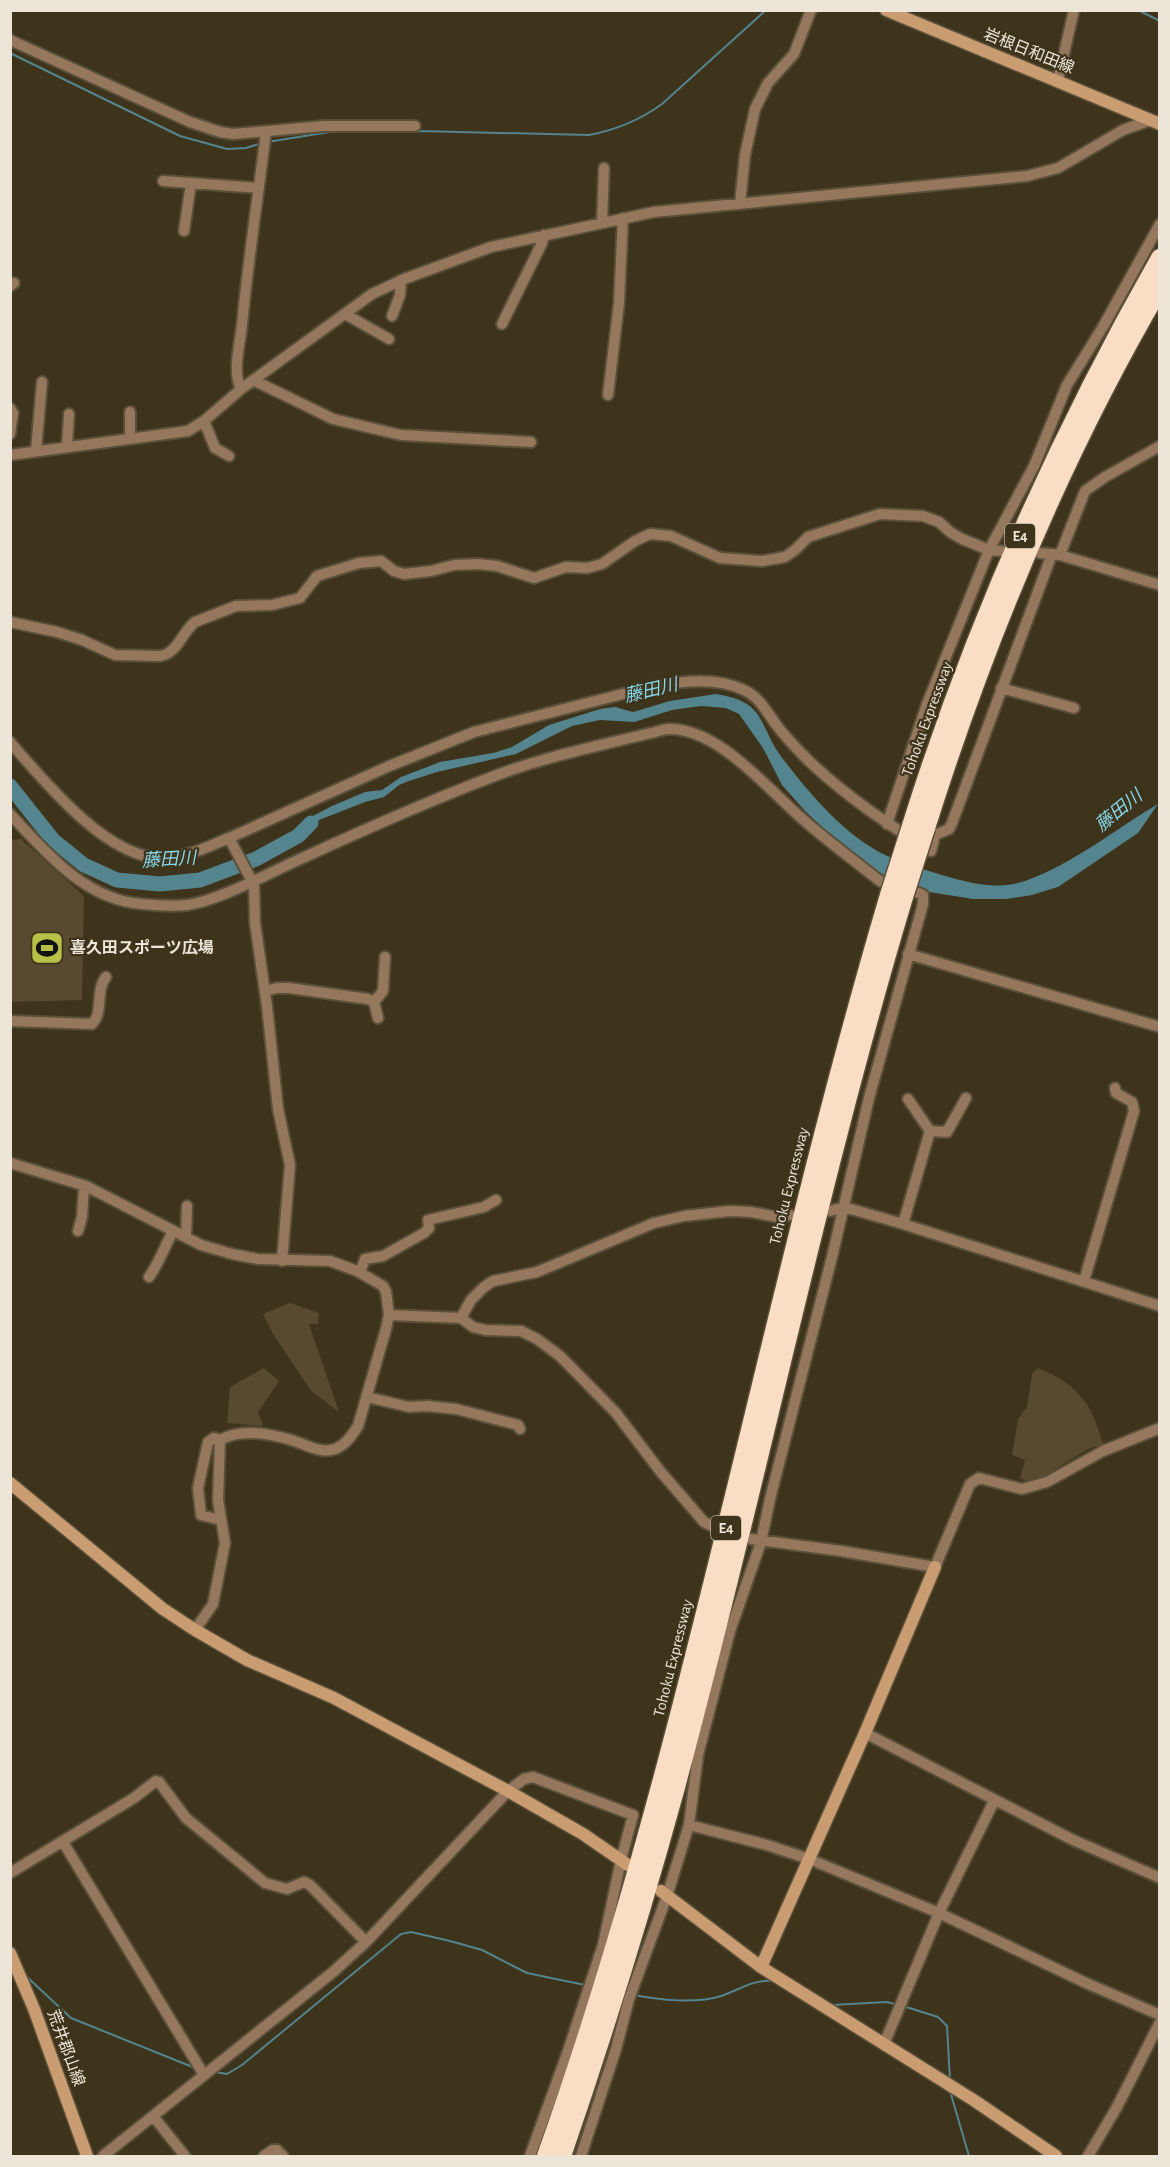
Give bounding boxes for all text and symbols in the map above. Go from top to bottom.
street label: 岩根日和田線 [981,25,1077,76]
road number: E4 [1005,524,1035,548]
street label: Tohoku Expressway [899,660,956,779]
water label: 藤田川 [622,674,681,706]
water label: 藤田川 [1091,784,1147,835]
water label: 藤田川 [141,847,198,870]
sports icon: 喜久田スポーツ広場 [29,930,65,966]
place label: 喜久田スポーツ広場 [70,939,214,956]
street label: Tohoku Expressway [767,1125,812,1247]
road number: E4 [711,1516,741,1540]
street label: Tohoku Expressway [651,1597,696,1719]
street label: 荒井郡山線 [45,2007,88,2088]

